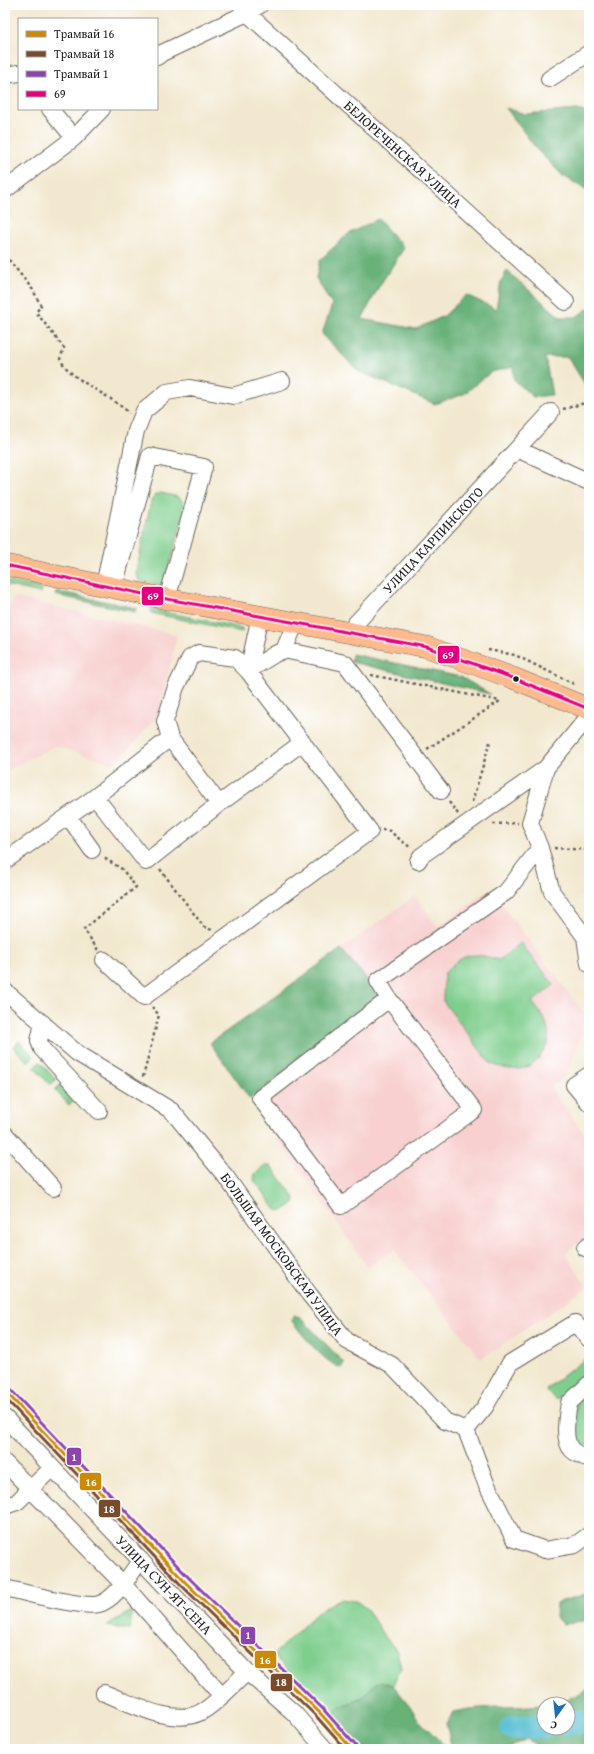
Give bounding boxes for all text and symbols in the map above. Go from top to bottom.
legend [18,18,158,110]
text: Трамвай 16 [54,25,115,42]
text: Трамвай 18 [54,45,115,62]
text: Трамвай 1 [54,65,109,82]
text: 69 [54,85,66,102]
street label: БЕЛОРЕЧЕНСКАЯ УЛИЦА [340,96,467,213]
street label: УЛИЦА КАРПИНСКОГО [378,482,488,598]
line badge: 69 [141,586,164,606]
text: 69 [147,588,159,604]
line badge: 69 [437,645,460,664]
text: 69 [442,647,454,663]
unlabelled marker [511,674,521,684]
street label: БОЛЬШАЯ МОСКОВСКАЯ УЛИЦА [216,1168,348,1340]
line badge: 1 [66,1447,82,1466]
text: 1 [71,1449,77,1465]
line badge: 16 [79,1472,102,1491]
text: 16 [85,1474,97,1490]
line badge: 18 [98,1499,121,1518]
text: 18 [103,1501,115,1517]
street label: УЛИЦА СУН-ЯТ-СЕНА [111,1531,217,1639]
line badge: 1 [240,1626,256,1645]
text: 1 [245,1627,251,1643]
line badge: 16 [254,1650,277,1669]
text: 16 [259,1652,271,1668]
line badge: 18 [270,1673,293,1692]
text: 18 [275,1674,287,1690]
north arrow [536,1696,576,1736]
text: С [548,1717,558,1734]

